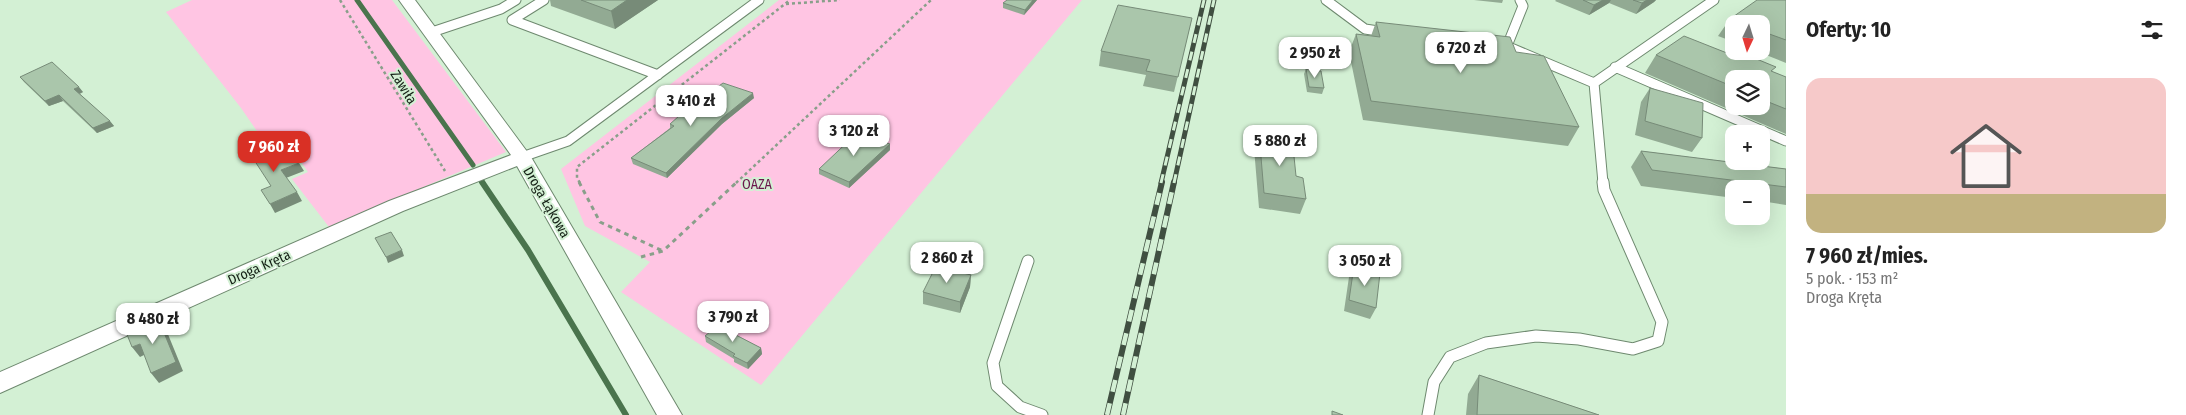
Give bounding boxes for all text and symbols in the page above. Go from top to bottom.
north arrow [1725,15,1770,60]
map controls [1725,15,1770,225]
icon: filters [2138,16,2166,44]
text: Oferty: 10 [1806,17,1891,43]
pin: 6 720 zł [1409,32,1513,74]
pin: 2 950 zł [1263,36,1367,79]
text: 6 720 zł [1436,38,1486,57]
text: 2 950 zł [1290,43,1340,62]
street label: Zawiła [387,67,421,107]
button: layers [1725,70,1770,115]
pin: 3 410 zł [639,84,743,127]
text: 3 410 zł [667,91,715,110]
icon: home [1941,111,2031,201]
pin: 3 120 zł [802,114,906,157]
text: 3 120 zł [830,121,878,140]
pin: 5 880 zł [1228,124,1332,167]
button: + [1725,125,1770,170]
pin: 7 960 zł [222,130,326,173]
text: 5 880 zł [1254,131,1306,150]
text: 7 960 zł [249,137,299,156]
street label: Droga Łąkowa [519,164,574,241]
park label: OAZA [742,176,773,193]
button: − [1725,180,1770,225]
pin: 2 860 zł [895,242,999,284]
text: 7 960 zł/mies. [1806,243,1928,269]
pin: 3 050 zł [1313,244,1417,287]
street label: Droga Kręta [225,246,293,289]
text: 2 860 zł [921,248,973,267]
text: 3 050 zł [1339,251,1391,270]
text: 5 pok. · 153 m² [1806,269,1898,288]
text: Droga Kręta [1806,288,1882,307]
pin: 3 790 zł [681,300,785,343]
pin: 8 480 zł [101,302,205,345]
text: 3 790 zł [708,307,758,326]
text: 8 480 zł [127,309,179,328]

